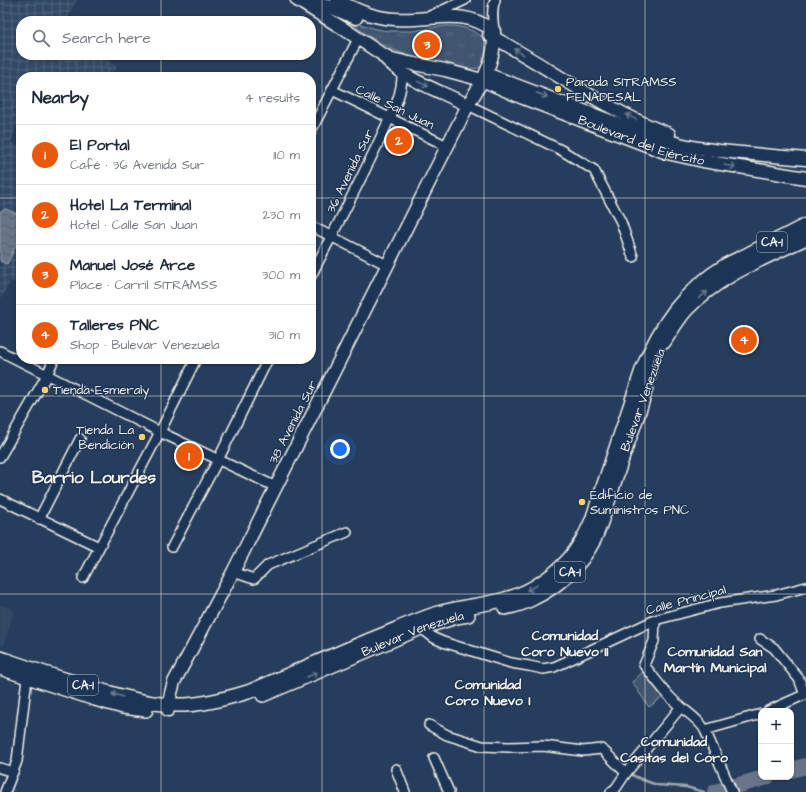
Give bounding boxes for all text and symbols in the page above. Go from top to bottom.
search box [16,16,316,60]
icon: search [30,27,52,49]
text: Search here [62,28,151,49]
pin: 3 [414,30,440,60]
one-way arrow [513,48,525,56]
place label: Parada SITRAMSS FENADESAL [566,73,677,106]
street label: Calle San Juan [353,80,438,134]
one-way arrow [416,81,428,88]
marker: Parada SITRAMSS FENADESAL [553,84,563,94]
text: Nearby [32,86,89,110]
text: 4 results [245,89,300,107]
one-way arrow [536,91,548,99]
street label: Boulevard del Ejército [575,111,707,170]
one-way arrow [626,113,638,120]
street label: 36 Avenida Sur [322,126,378,216]
pin: 2 [386,126,412,156]
text: El Portal [70,135,130,156]
text: 1 [44,146,46,164]
text: 110 m [273,146,300,164]
text: Café · 36 Avenida Sur [70,156,204,174]
one-way arrow [723,162,736,170]
text: Hotel La Terminal [70,195,191,216]
text: 2 [41,206,49,224]
text: 230 m [262,206,300,224]
text: Hotel · Calle San Juan [70,216,197,234]
road number: CA-1 [757,232,787,252]
text: Manuel José Arce [70,255,195,276]
text: 3 [42,266,48,284]
text: 300 m [262,266,300,284]
text: Place · Carril SITRAMSS [70,276,217,294]
one-way arrow [698,291,708,300]
text: Talleres PNC [70,315,159,336]
pin: 4 [731,325,757,355]
text: 4 [41,326,49,344]
text: 310 m [268,326,300,344]
text: Shop · Bulevar Venezuela [70,336,220,354]
street label: Bulevar Venezuela [616,346,670,454]
street label: 38 Avenida Sur [264,377,322,467]
place label: Tienda Esmeraly [53,381,149,400]
marker: Tienda Esmeraly [40,385,50,395]
place label: Tienda La Bendición [76,421,134,454]
marker: Tienda La Bendición [137,432,147,442]
your location [330,439,350,459]
pin: 1 [176,441,202,471]
district label: Barrio Lourdes [32,466,157,490]
place label: Edificio de Suministros PNC [590,486,689,519]
marker: Edificio de Suministros PNC [577,497,587,507]
road number: CA-1 [555,562,585,582]
street label: Calle Principal [644,581,728,619]
one-way arrow [526,585,538,592]
street label: Bulevar Venezuela [359,607,466,661]
district label: Comunidad Coro Nuevo II [521,626,609,662]
district label: Comunidad San Martín Municipal [664,642,767,678]
one-way arrow [306,670,318,678]
road number: CA-1 [68,675,98,695]
district label: Comunidad Coro Nuevo I [445,675,531,711]
one-way arrow [110,691,123,698]
map controls [758,708,794,780]
button: + [758,708,794,744]
district label: Comunidad Casitas del Coro [620,732,728,768]
button: − [758,744,794,780]

